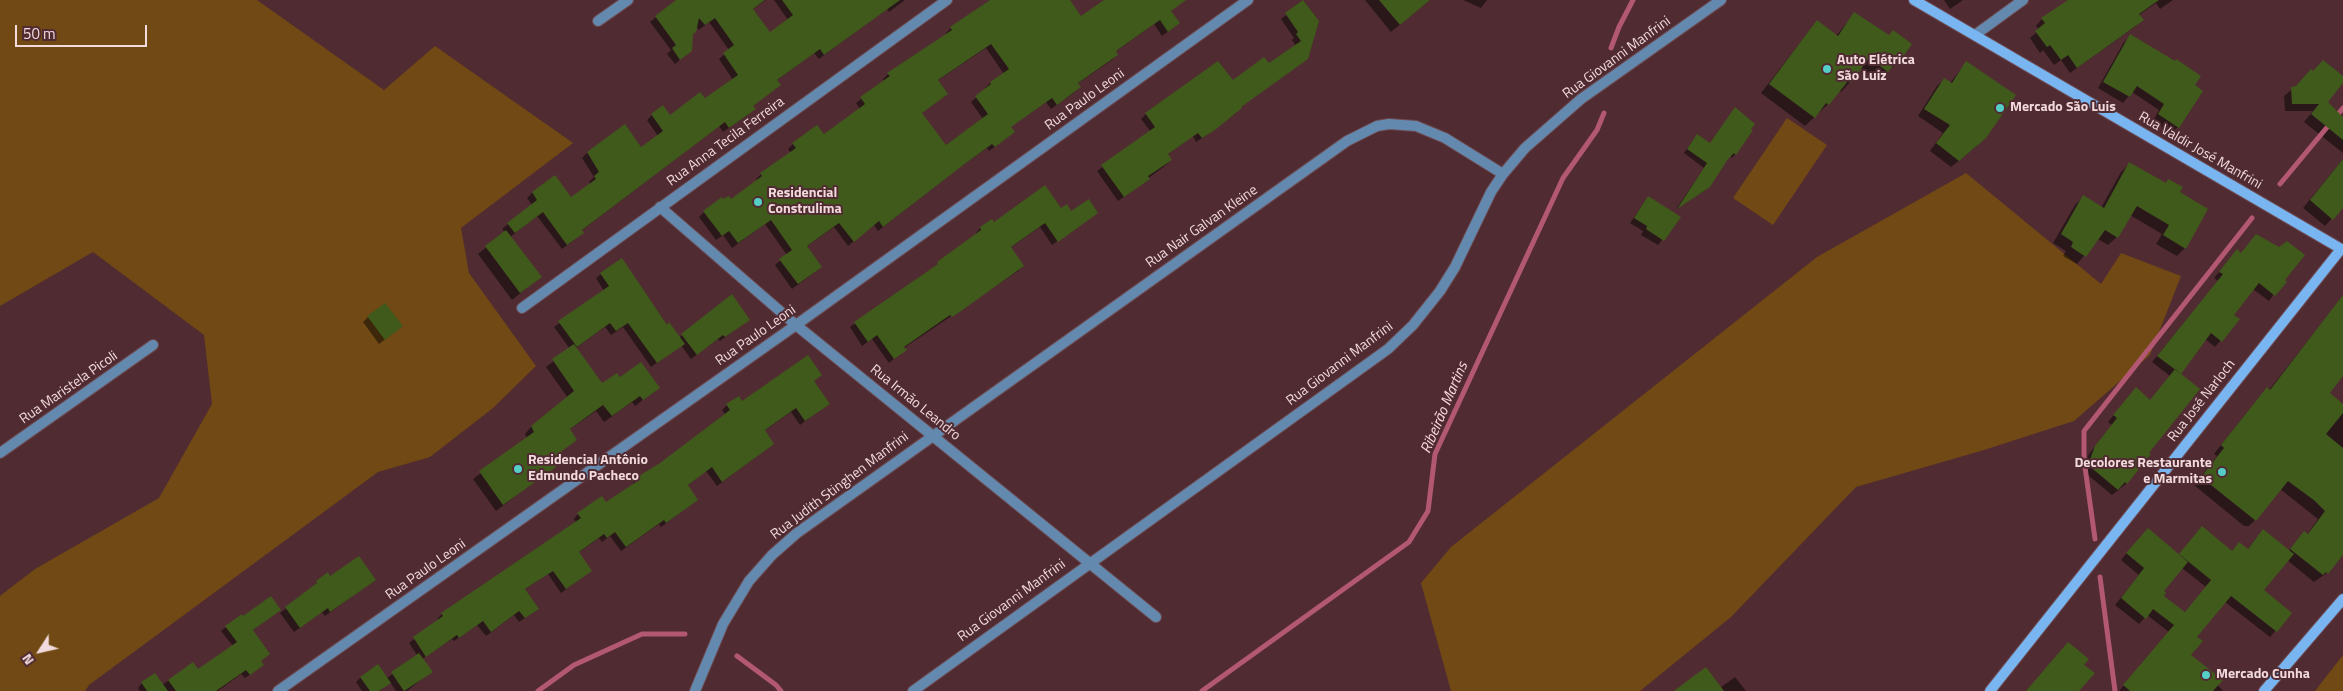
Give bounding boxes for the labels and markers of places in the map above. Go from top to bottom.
place label: Auto Elétrica São Luiz [1837,53,1915,85]
marker: Auto Elétrica São Luiz [1821,63,1833,75]
place label: Mercado São Luis [2010,100,2116,116]
marker: Mercado São Luis [1994,102,2006,114]
place label: Residencial Construlima [768,186,842,218]
marker: Residencial Construlima [752,196,764,208]
place label: Residencial Antônio Edmundo Pacheco [528,453,648,486]
place label: Decolores Restaurante e Marmitas [2074,456,2212,488]
marker: Residencial Antônio Edmundo Pacheco [512,463,524,475]
marker: Decolores Restaurante e Marmitas [2216,466,2228,478]
place label: Mercado Cunha [2216,667,2310,683]
marker: Mercado Cunha [2200,669,2212,681]

